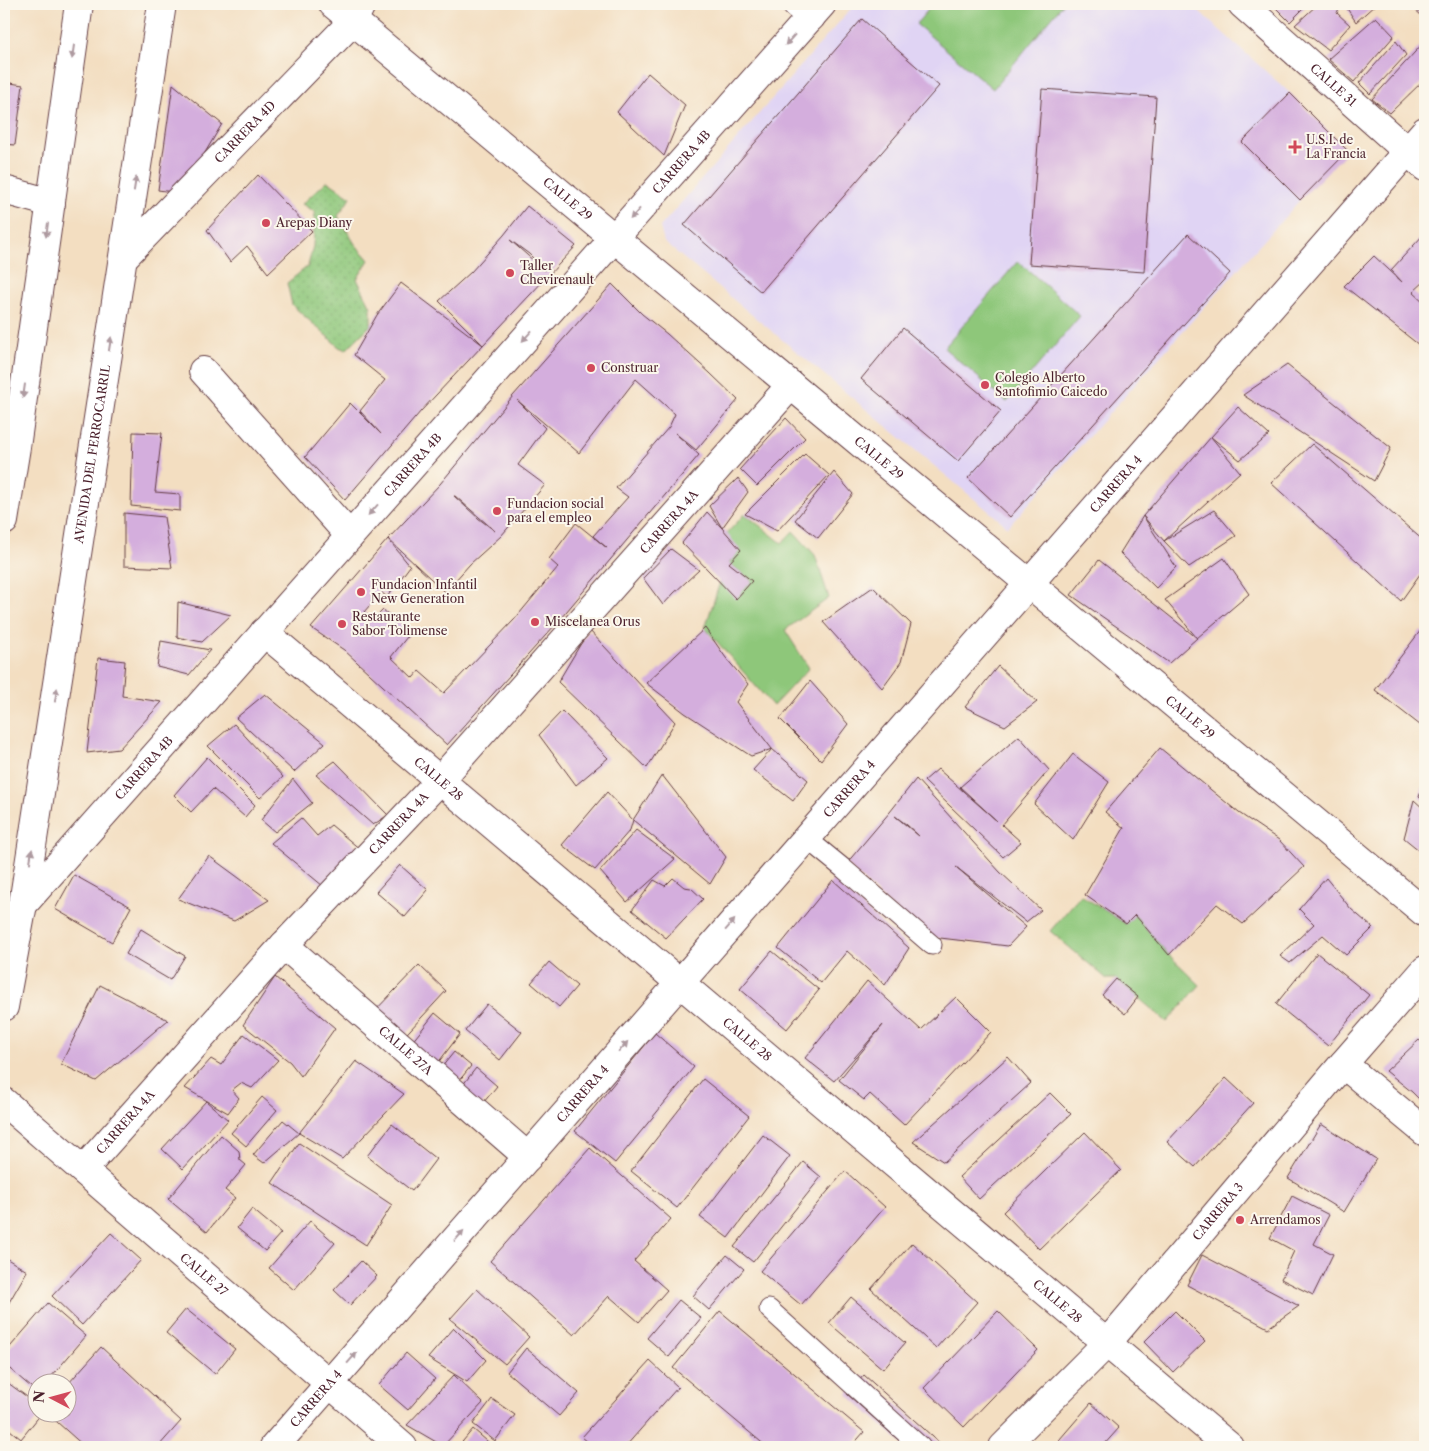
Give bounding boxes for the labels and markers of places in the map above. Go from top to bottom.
place label: U.S.I. de La Francia [1306,132,1367,161]
marker: U.S.I. de La Francia [1288,140,1302,154]
place label: Arepas Diany [275,215,353,230]
marker: Arepas Diany [260,217,272,229]
place label: Taller Chevirenault [520,258,595,287]
marker: Taller Chevirenault [504,267,516,279]
place label: Construar [601,360,658,375]
marker: Construar [585,362,597,374]
place label: Colegio Alberto Santofimio Caicedo [995,370,1107,399]
marker: Colegio Alberto Santofimio Caicedo [979,379,991,391]
place label: Fundacion social para el empleo [507,496,604,525]
marker: Fundacion social para el empleo [491,505,503,517]
place label: Fundacion Infantil New Generation [371,577,477,606]
marker: Fundacion Infantil New Generation [355,586,367,598]
place label: Restaurante Sabor Tolimense [352,609,448,638]
place label: Miscelanea Orus [545,614,640,629]
marker: Miscelanea Orus [529,616,541,628]
marker: Restaurante Sabor Tolimense [336,618,348,630]
place label: Arrendamos [1249,1212,1320,1227]
marker: Arrendamos [1234,1214,1246,1226]

